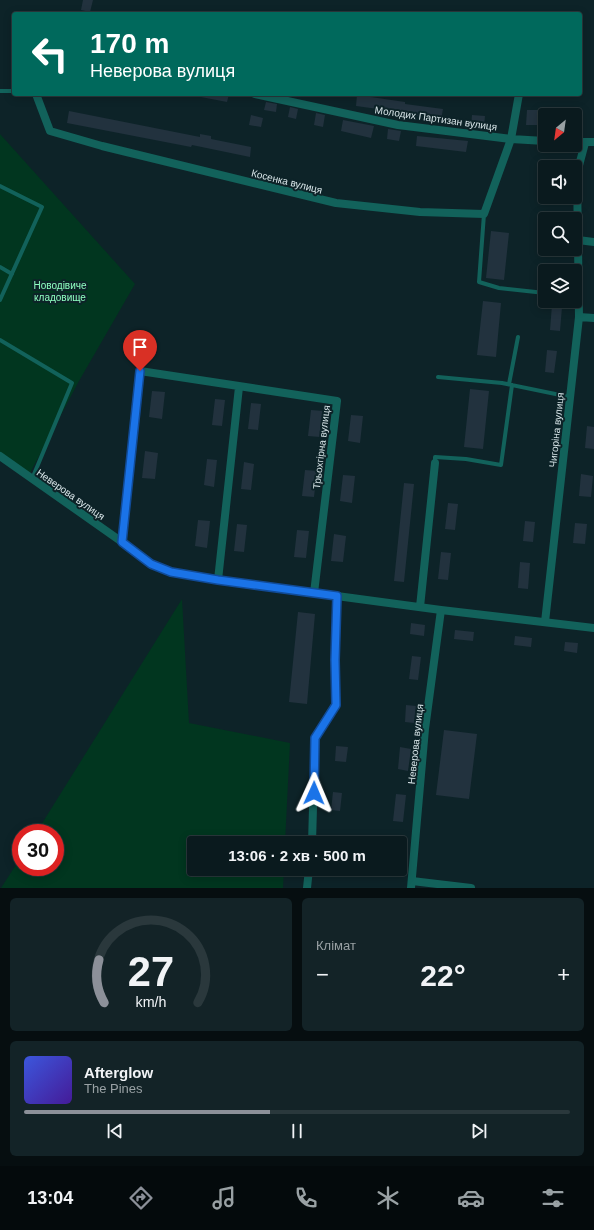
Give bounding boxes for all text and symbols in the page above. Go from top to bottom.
icon: left [24,28,76,80]
text: 170 m [90,28,169,59]
text: Неверова вулиця [90,61,235,81]
street label: Молодих Партизан вулиця [374,104,498,133]
north arrow [538,108,582,152]
map controls [538,108,582,308]
button: sound [538,160,582,204]
street label: Косенка вулиця [250,167,324,196]
button: search [538,212,582,256]
button: layers [538,264,582,308]
park label: Новодівиче кладовище [33,280,87,303]
pin [123,330,157,371]
icon: arrive [129,336,151,358]
street label: Чигоріна вулиця [547,392,566,468]
street label: Трьохгірна вулиця [311,404,332,490]
street label: Неверова вулиця [35,467,107,522]
street label: Неверова вулиця [406,703,425,785]
position arrow [293,772,335,814]
speed limit sign: 30 [12,824,64,876]
text: 13:06 · 2 хв · 500 m [228,847,366,864]
text: Клімат [316,938,356,953]
text: 27 [128,947,174,994]
text: 22° [420,959,466,992]
text: − [316,962,329,987]
text: + [557,962,570,987]
text: km/h [136,993,167,1009]
text: Afterglow [84,1064,153,1081]
text: The Pines [84,1081,143,1096]
icon: previous [104,1120,126,1142]
icon: pause [286,1120,308,1142]
icon: next [468,1120,490,1142]
icon: directions [127,1184,155,1212]
icon: music [210,1184,238,1212]
icon: phone [292,1184,320,1212]
icon: climate [374,1184,402,1212]
icon: car [457,1184,485,1212]
icon: filters [539,1184,567,1212]
text: 13:04 [27,1188,73,1208]

